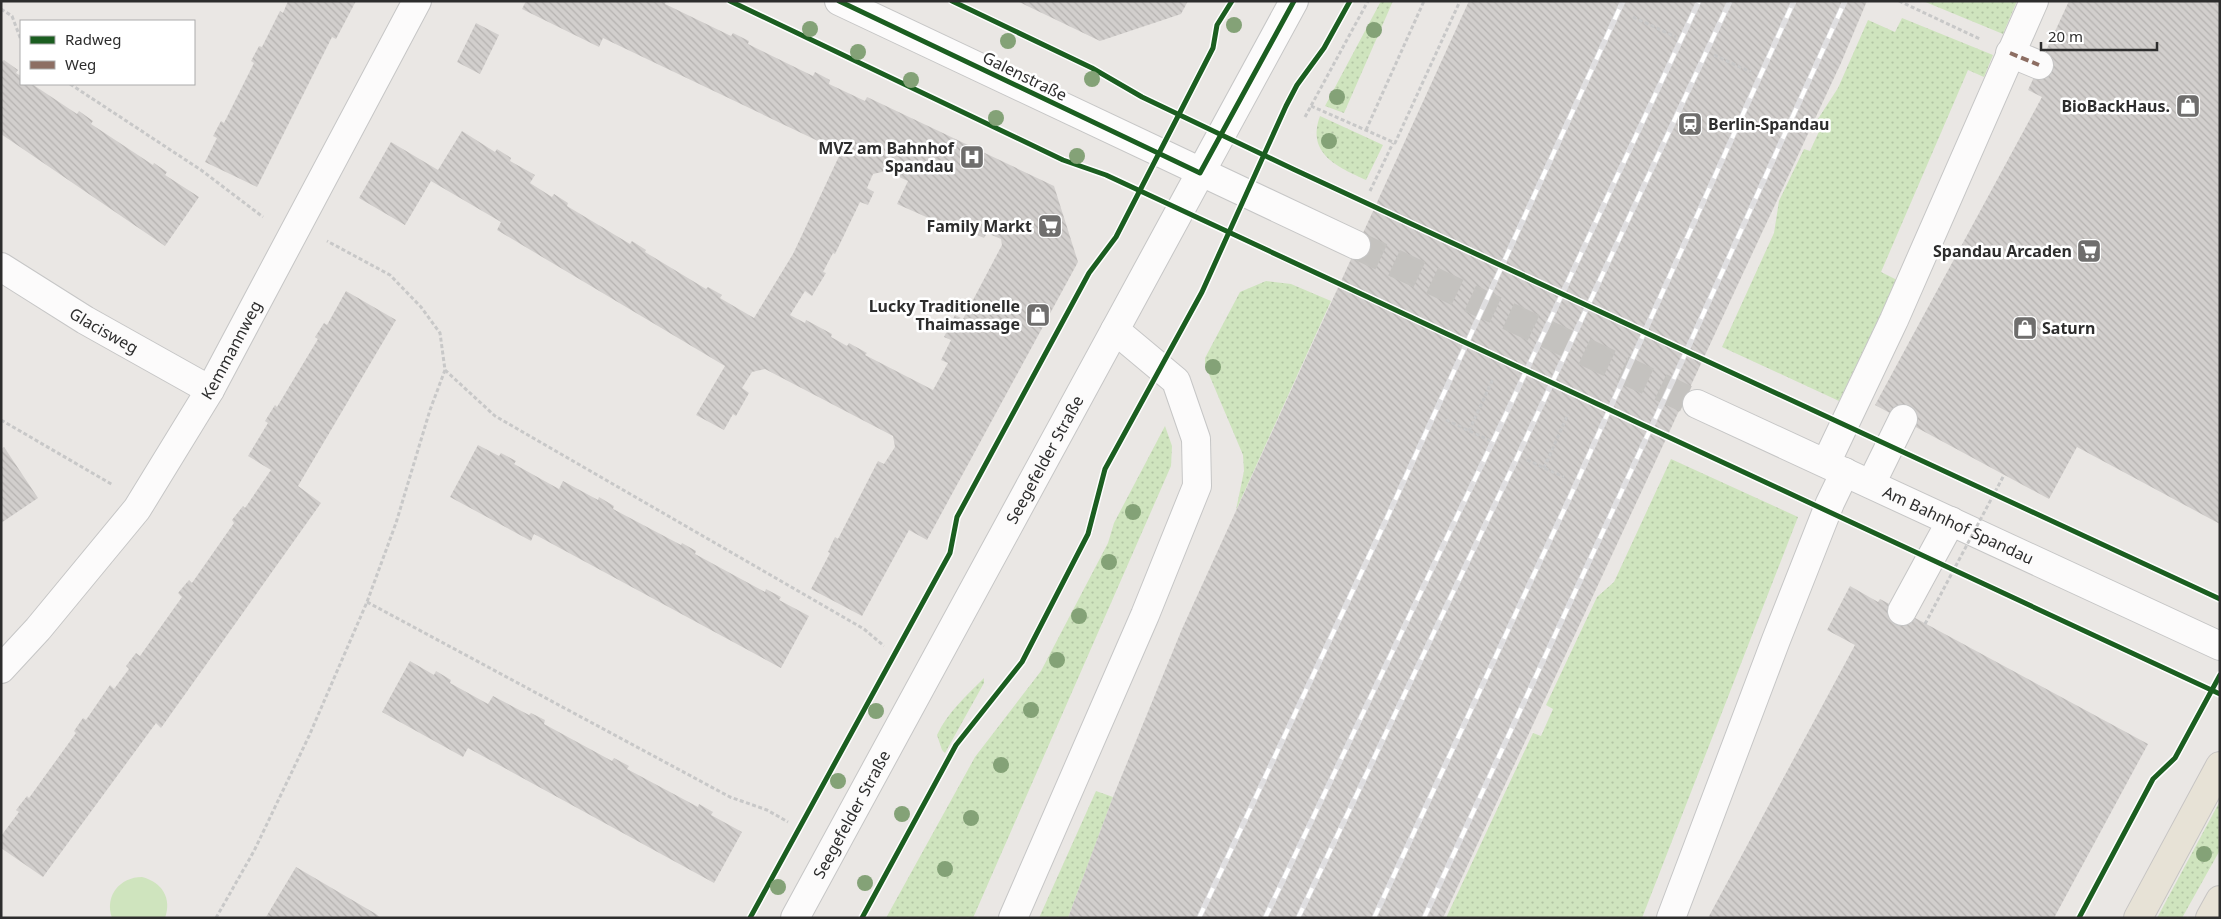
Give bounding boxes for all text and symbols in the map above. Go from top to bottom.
legend [20,20,195,85]
scale bar [2041,20,2157,52]
text: 20 m [2048,26,2083,46]
text: Radweg [65,29,121,49]
street label: Galenstraße [979,46,1071,106]
text: Weg [65,54,96,74]
shop icon: BioBackHaus. [2175,93,2201,119]
place label: BioBackHaus. [2061,95,2170,117]
station icon: Berlin-Spandau [1677,111,1703,137]
place label: Berlin-Spandau [1708,113,1829,135]
place label: MVZ am Bahnhof Spandau [818,137,955,177]
hospital icon: MVZ am Bahnhof Spandau [959,144,985,170]
supermarket icon: Family Markt [1037,213,1063,239]
place label: Family Markt [926,215,1032,237]
supermarket icon: Spandau Arcaden [2076,238,2102,264]
place label: Spandau Arcaden [1933,240,2072,262]
place label: Lucky Traditionelle Thaimassage [869,295,1020,335]
street label: Kemmannweg [196,297,267,404]
street label: Glacisweg [65,302,142,359]
shop icon: Lucky Traditionelle Thaimassage [1025,302,1051,328]
shop icon: Saturn [2012,315,2038,341]
place label: Saturn [2042,317,2095,339]
street label: Seegefelder Straße [1001,391,1088,528]
street label: Am Bahnhof Spandau [1879,481,2037,569]
street label: Seegefelder Straße [808,746,895,882]

